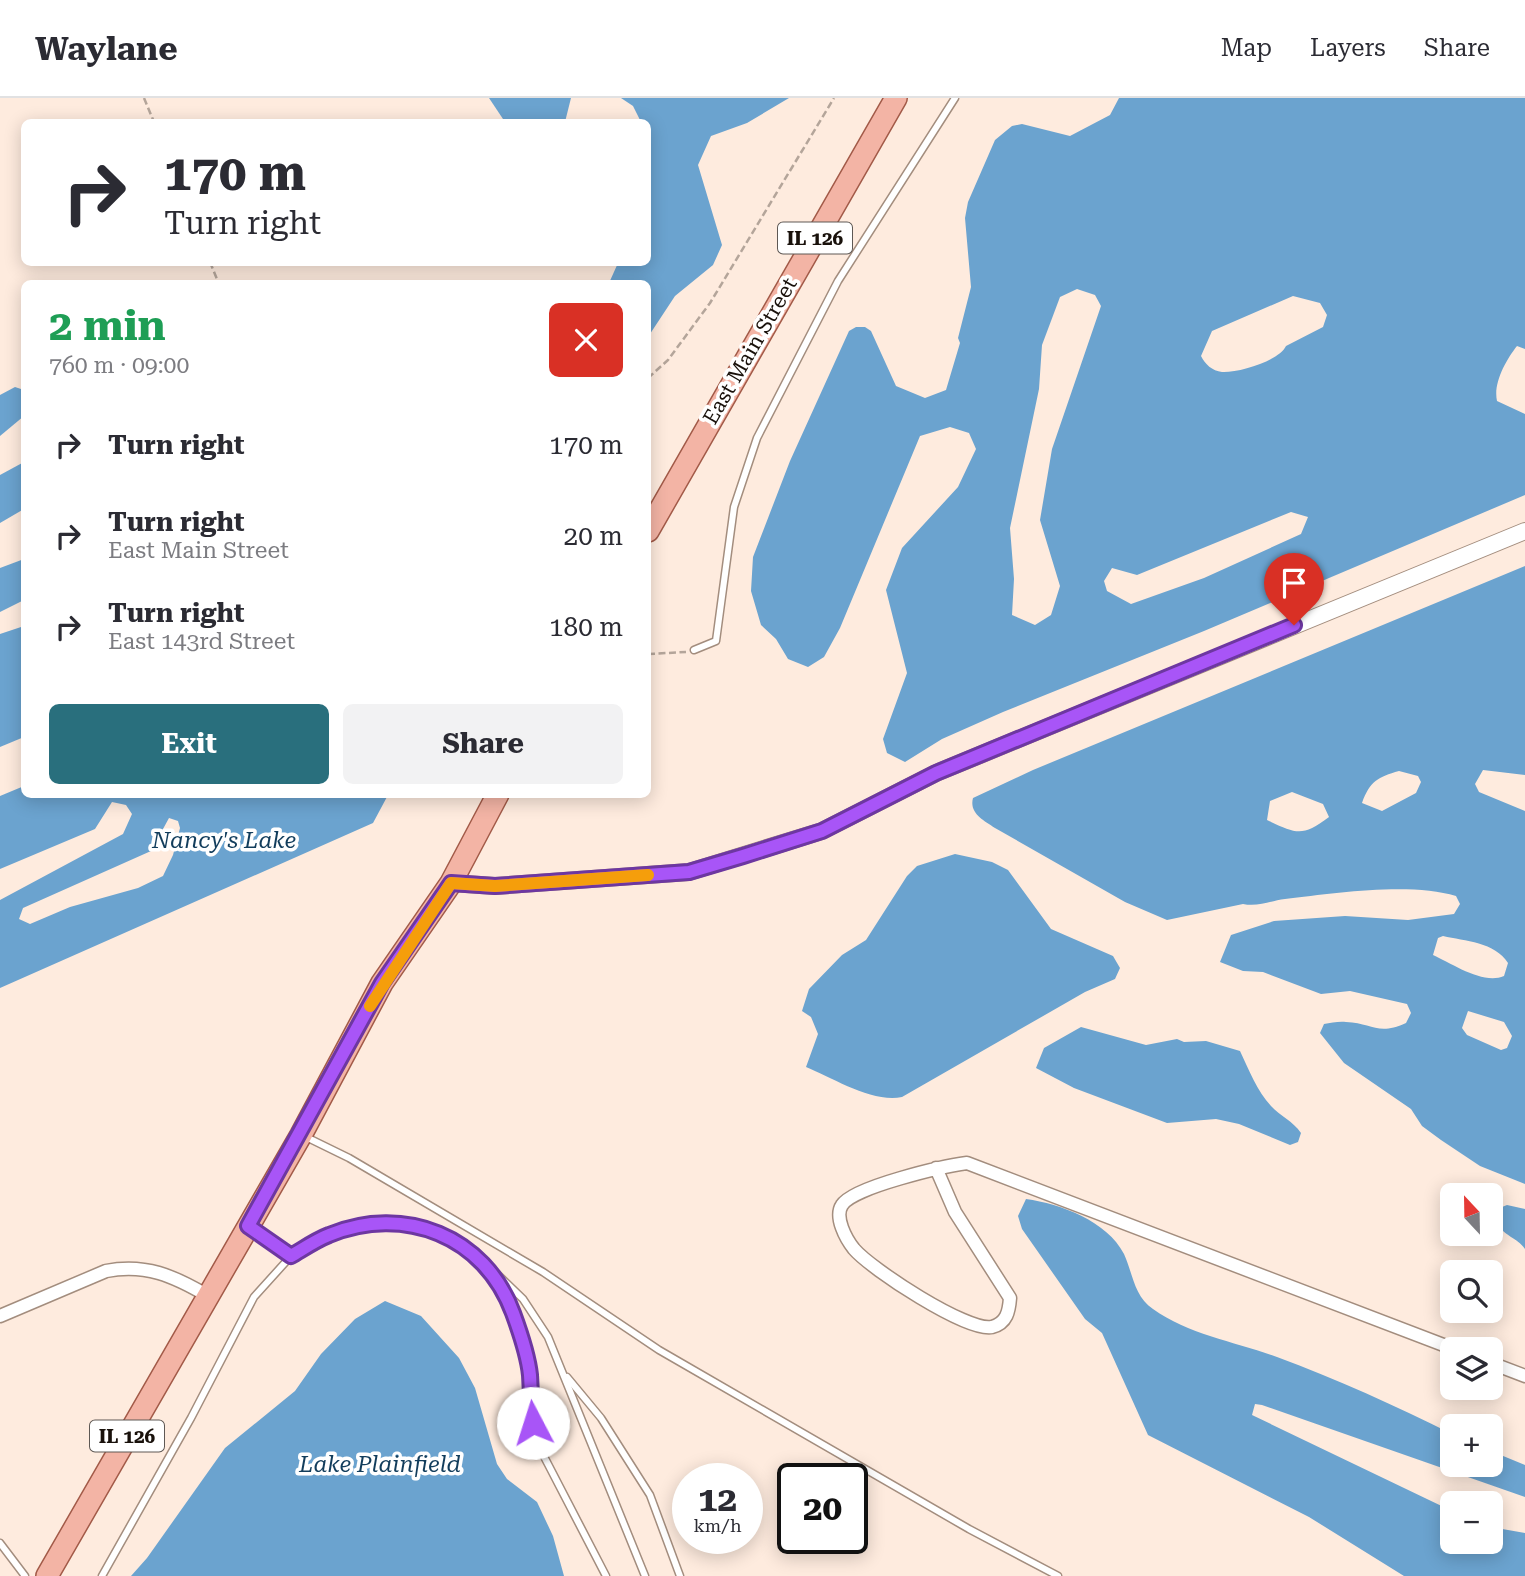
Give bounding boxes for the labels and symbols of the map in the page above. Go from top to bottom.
road number: IL 126 [778,222,852,254]
street label: East Main Street [698,273,802,428]
pin [1264,553,1324,625]
water label: Nancy's Lake [151,827,296,854]
north arrow [1440,1183,1503,1246]
position arrow [496,1386,570,1460]
road number: IL 126 [90,1420,164,1452]
water label: Lake Plainfield [298,1451,461,1478]
speed limit sign: 20 [777,1463,868,1554]

